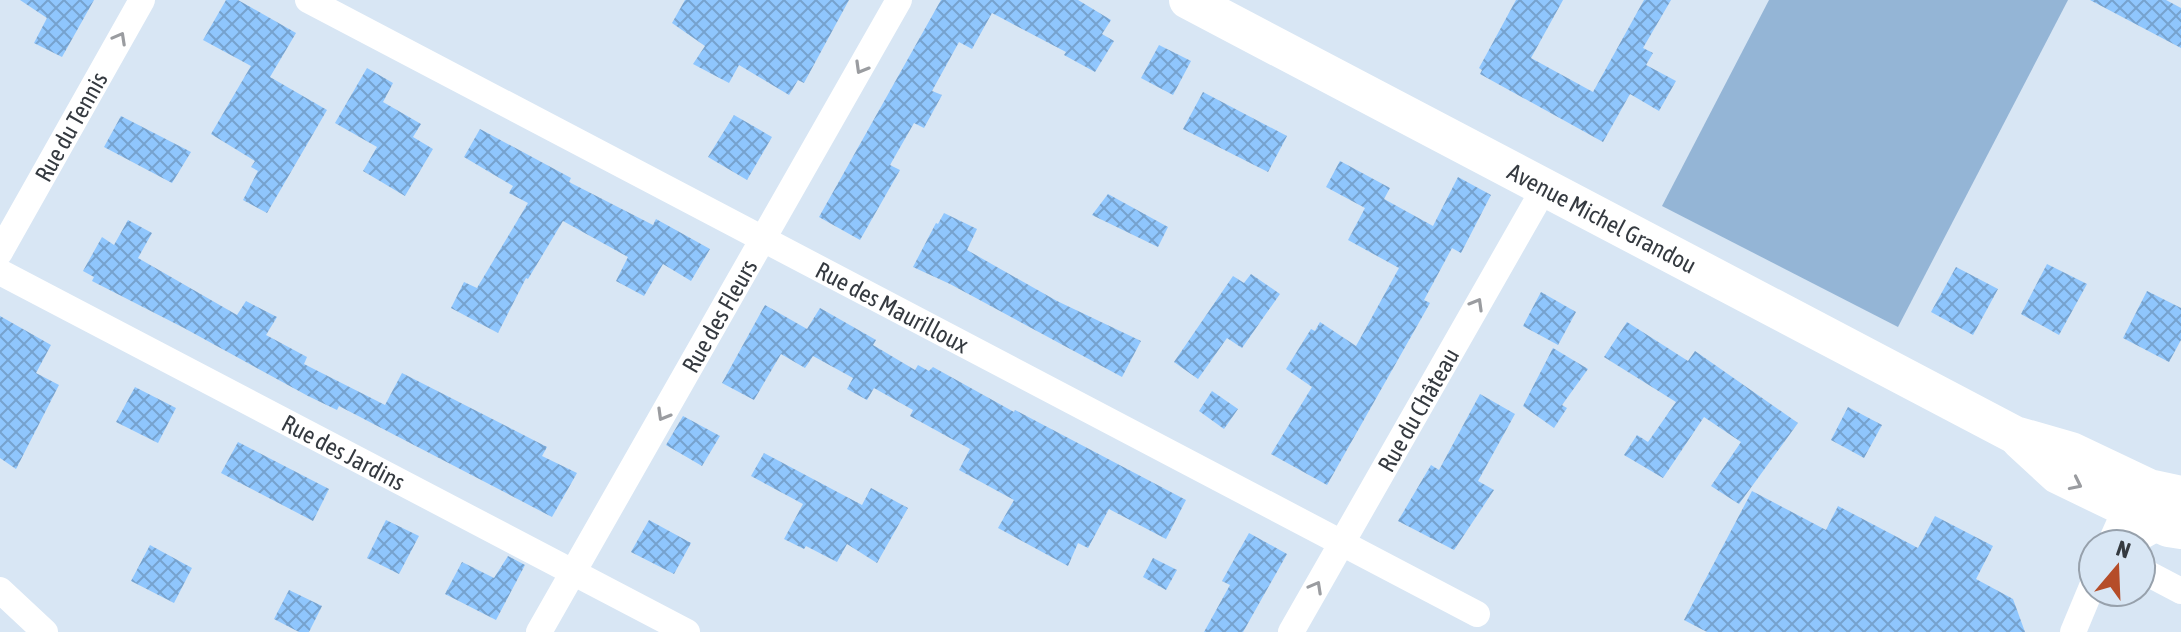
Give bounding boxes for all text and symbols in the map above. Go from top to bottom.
one-way arrow [111,31,126,46]
one-way arrow [855,59,871,74]
street label: Rue du Tennis [29,67,112,186]
street label: Avenue Michel Grandou [1503,157,1701,278]
street label: Rue des Fleurs [676,254,762,377]
street label: Rue des Maurilloux [811,256,973,358]
one-way arrow [1467,298,1483,313]
street label: Rue du Château [1372,343,1464,476]
one-way arrow [657,407,672,421]
street label: Rue des Jardins [278,409,410,495]
one-way arrow [2067,474,2082,489]
north arrow [2077,528,2157,608]
text: N [2113,535,2134,563]
one-way arrow [1307,581,1322,595]

